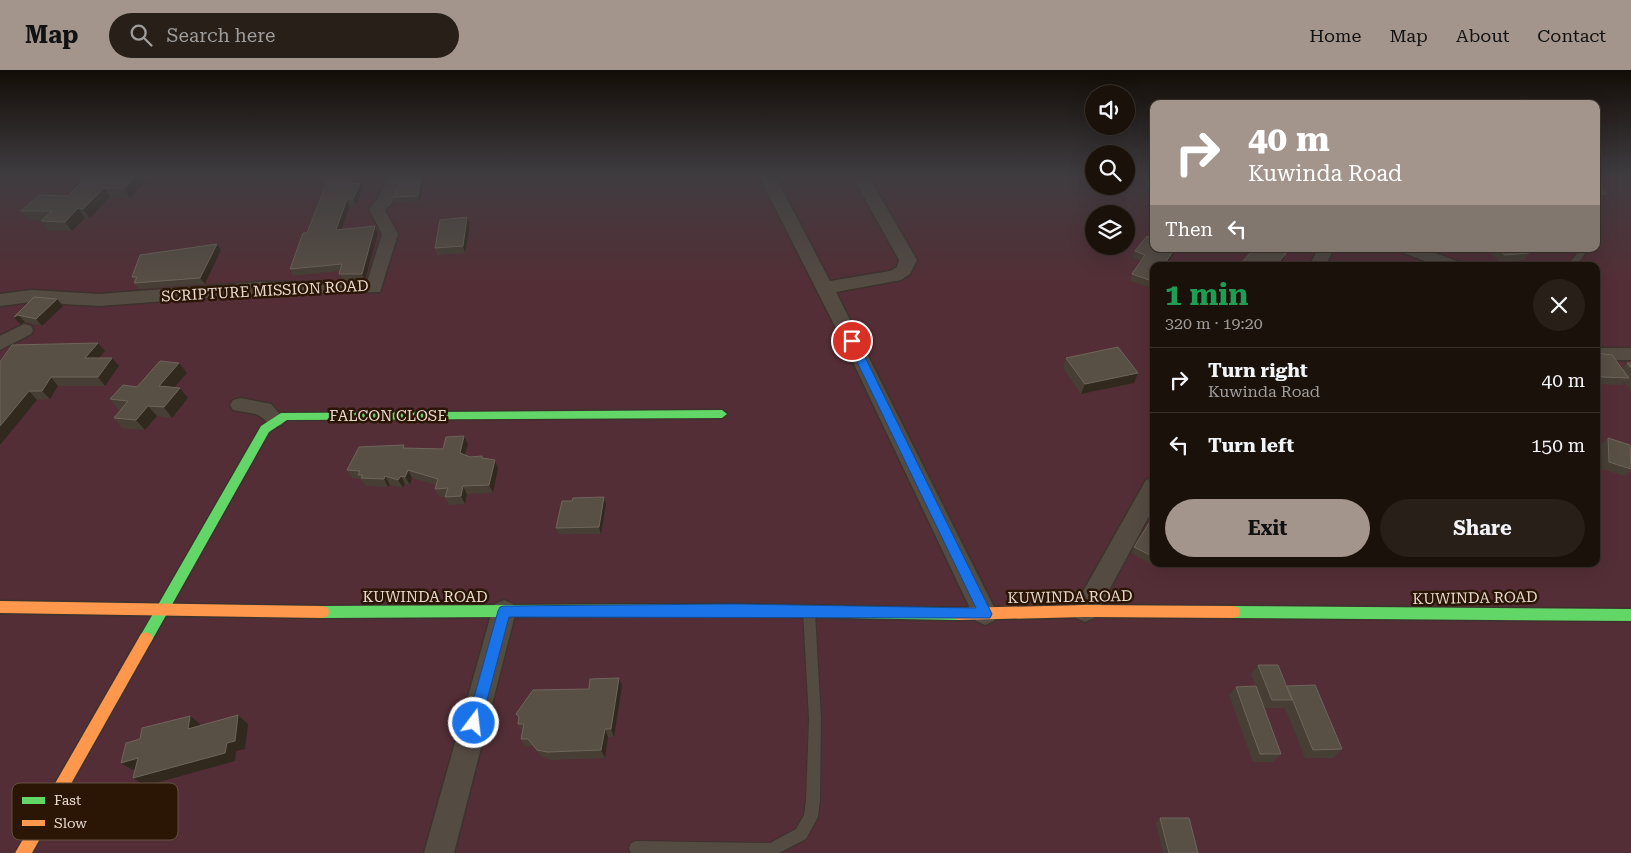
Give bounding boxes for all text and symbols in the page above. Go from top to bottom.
search box [109,13,459,58]
text: Map [25,21,79,49]
icon: search [127,21,155,49]
text: Search here [167,24,275,47]
text: Home [1309,25,1361,46]
text: Map [1389,25,1428,46]
text: About [1456,25,1509,46]
text: Contact [1537,25,1606,46]
map controls [1085,85,1135,255]
button: sound [1085,85,1135,135]
text: 40 m [1248,119,1330,160]
icon: right [1165,120,1230,185]
button: search [1085,145,1135,195]
text: Kuwinda Road [1248,161,1402,186]
button: layers [1085,205,1135,255]
icon: left [1223,215,1251,243]
text: Then [1165,218,1213,241]
street label: SCRIPTURE MISSION ROAD [161,277,369,305]
text: 1 min [1165,277,1248,312]
button: close [1533,279,1585,331]
text: 320 m · 19:20 [1165,314,1263,333]
pin [831,320,873,362]
icon: arrive [838,327,866,355]
text: Turn right [1208,359,1308,382]
icon: right [1165,366,1193,394]
text: 40 m [1542,369,1585,392]
text: Kuwinda Road [1208,382,1320,401]
street label: FALCON CLOSE [329,407,447,425]
icon: left [1165,431,1193,459]
text: Turn left [1208,434,1294,457]
text: 150 m [1531,434,1585,457]
button: Exit [1165,499,1370,557]
button: Share [1380,499,1585,557]
street label: KUWINDA ROAD [1007,587,1133,607]
street label: KUWINDA ROAD [362,588,488,606]
street label: KUWINDA ROAD [1412,588,1538,608]
position arrow [447,696,499,748]
legend [12,783,178,840]
text: Fast [54,792,81,808]
text: Slow [54,815,87,831]

